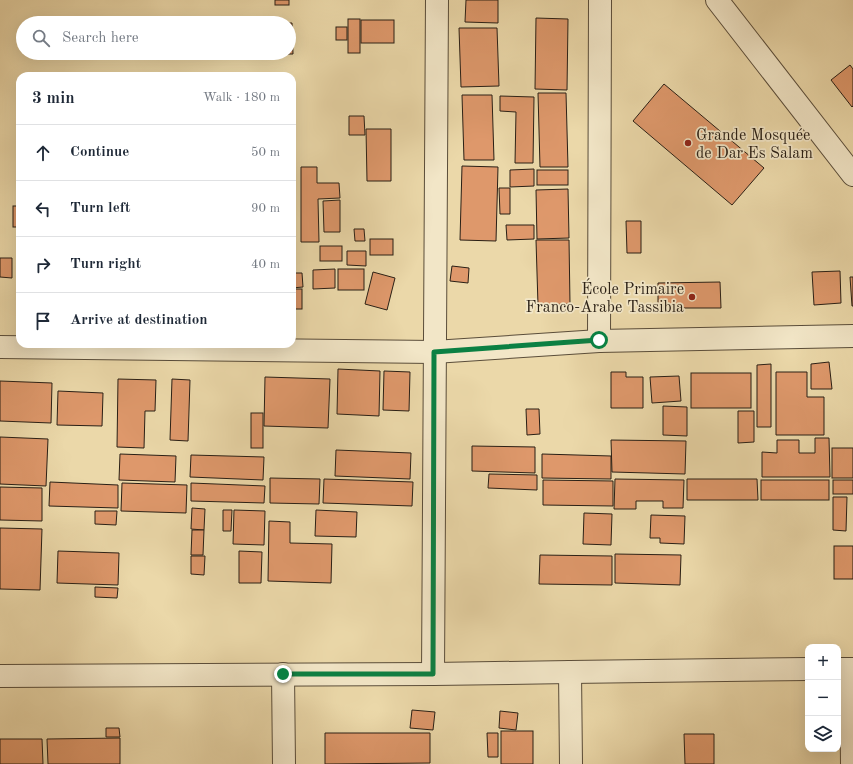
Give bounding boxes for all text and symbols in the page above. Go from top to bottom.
search box [16,16,296,60]
icon: search [30,27,52,49]
text: Search here [62,31,139,46]
text: 3 min [32,90,75,107]
text: Walk · 180 m [203,91,280,104]
place label: Grande Mosquée de Dar Es Salam [696,128,813,162]
marker: Grande Mosquée de Dar Es Salam [683,138,693,148]
icon: ahead [32,142,54,164]
text: Continue [70,145,129,160]
text: 50 m [251,146,280,159]
icon: left [32,198,54,220]
text: Turn left [70,201,130,216]
text: 90 m [251,202,280,215]
icon: right [32,254,54,276]
text: Turn right [70,257,141,272]
text: 40 m [251,258,280,271]
place label: École Primaire Franco-Arabe Tassibia [525,278,684,316]
marker: École Primaire Franco-Arabe Tassibia [687,292,697,302]
icon: arrive [32,310,54,332]
text: Arrive at destination [70,313,208,328]
route start [590,331,608,349]
map controls [805,644,841,752]
button: + [805,644,841,680]
route end [274,665,292,683]
button: − [805,680,841,716]
button: layers [805,716,841,752]

